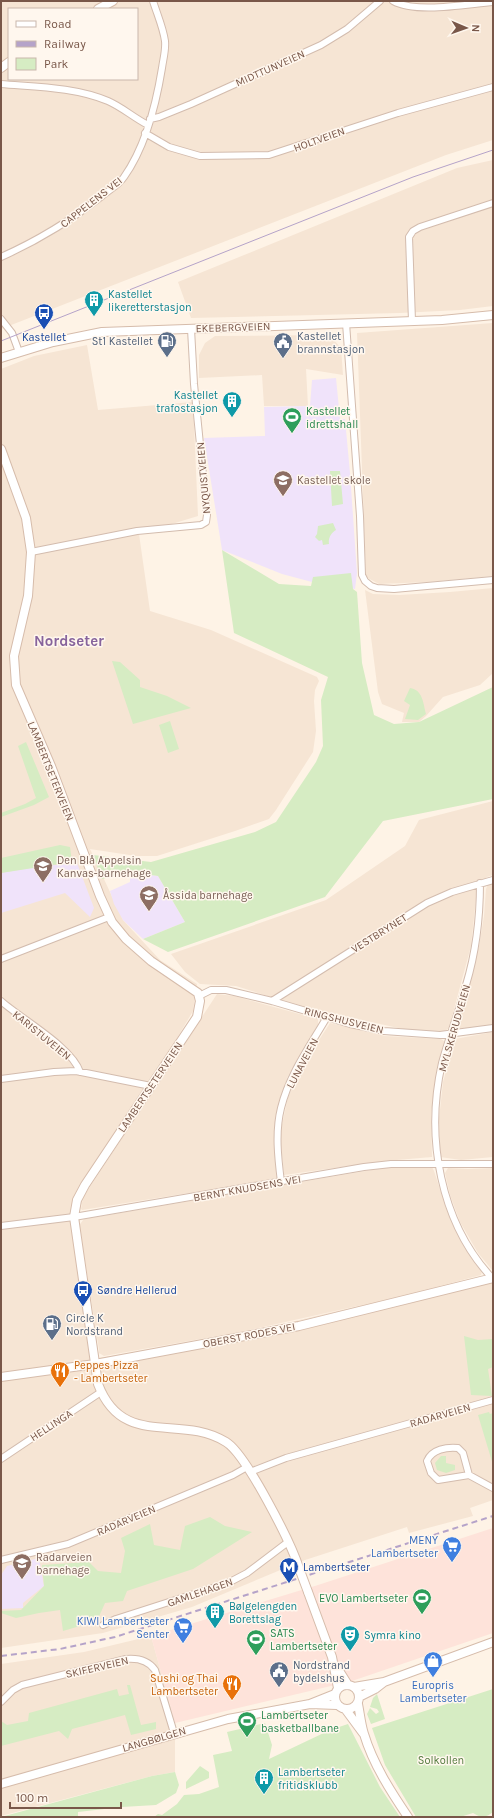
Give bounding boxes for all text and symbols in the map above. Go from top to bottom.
legend [8,8,138,80]
north arrow [446,8,486,48]
text: Road [44,17,72,31]
text: N [469,24,482,33]
text: Railway [44,37,86,51]
street label: MIDTTUNVEIEN [234,47,307,90]
text: Park [44,57,69,71]
street label: HOLTVEIEN [292,124,347,155]
street label: CAPPELENS VEI [58,174,125,231]
place label: Kastellet likeretterstasjon [108,288,192,314]
building icon: Kastellet likeretterstasjon [83,289,105,317]
bus stop icon: Kastellet [33,302,55,330]
street label: EKEBERGVEIEN [195,320,271,335]
fuel station icon: St1 Kastellet [156,330,178,358]
place label: Kastellet brannstasjon [297,330,365,356]
place label: Kastellet [22,331,66,344]
public building icon: Kastellet brannstasjon [272,331,294,359]
place label: St1 Kastellet [92,335,153,348]
place label: Kastellet trafostasjon [156,389,218,415]
building icon: Kastellet trafostasjon [221,390,243,418]
place label: Kastellet idrettshall [306,405,358,431]
sports icon: Kastellet idrettshall [281,406,303,434]
street label: NYQUISTVEIEN [194,441,213,514]
school or university icon: Kastellet skole [272,469,294,497]
place label: Kastellet skole [297,474,371,487]
district label: Nordseter [34,632,104,650]
street label: LAMBERTSETERVEIEN [25,719,77,823]
place label: Den Blå Appelsin Kanvas-barnehage [57,854,151,880]
school or university icon: Den Blå Appelsin Kanvas-barnehage [32,855,54,883]
school or university icon: Åssida barnehage [138,884,160,912]
place label: Åssida barnehage [163,888,253,902]
street label: VESTBRYNET [349,911,410,956]
street label: MYLSKERUDVEIEN [436,983,473,1073]
street label: RINGSHUSVEIEN [303,1004,385,1037]
street label: KARISTUVEIEN [10,1008,73,1063]
street label: LUNAVEIEN [284,1036,321,1091]
street label: LAMBERTSETERVEIEN [115,1040,186,1135]
street label: BERNT KNUDSENS VEI [192,1173,302,1204]
bus stop icon: Søndre Hellerud [72,1279,94,1307]
place label: Søndre Hellerud [97,1284,177,1297]
place label: Circle K Nordstrand [66,1312,123,1338]
fuel station icon: Circle K Nordstrand [41,1313,63,1341]
street label: OBERST RODES VEI [202,1320,296,1351]
place label: Peppes Pizza - Lambertseter [74,1359,147,1385]
restaurant icon: Peppes Pizza - Lambertseter [49,1360,71,1388]
street label: RADARVEIEN [408,1401,472,1430]
street label: HELLINGA [28,1407,75,1444]
street label: RADARVEIEN [95,1502,158,1539]
place label: MENY Lambertseter [371,1534,438,1560]
supermarket icon: MENY Lambertseter [441,1535,463,1563]
place label: Radarveien barnehage [36,1551,92,1577]
school or university icon: Radarveien barnehage [11,1552,33,1580]
metro station icon: Lambertseter [278,1556,300,1584]
place label: Lambertseter [303,1561,370,1574]
street label: GAMLEHAGEN [166,1575,235,1610]
sports icon: EVO Lambertseter [411,1587,433,1615]
place label: EVO Lambertseter [319,1592,408,1605]
place label: Bølgelengden Borettslag [229,1600,297,1626]
building icon: Bølgelengden Borettslag [204,1601,226,1629]
place label: KIWI Lambertseter Senter [77,1615,169,1641]
supermarket icon: KIWI Lambertseter Senter [172,1616,194,1644]
theatre icon: Symra kino [339,1624,361,1652]
place label: SATS Lambertseter [270,1627,337,1653]
sports icon: SATS Lambertseter [245,1628,267,1656]
place label: Symra kino [364,1629,421,1642]
shop icon: Europris Lambertseter [422,1650,444,1678]
street label: SKIFERVEIEN [64,1654,130,1681]
place label: Nordstrand bydelshus [293,1659,350,1685]
public building icon: Nordstrand bydelshus [268,1660,290,1688]
place label: Sushi og Thai Lambertseter [150,1672,218,1698]
restaurant icon: Sushi og Thai Lambertseter [221,1673,243,1701]
place label: Europris Lambertseter [400,1679,466,1705]
place label: Lambertseter basketballbane [261,1709,339,1735]
sports icon: Lambertseter basketballbane [236,1710,258,1738]
street label: LANGBØLGEN [121,1724,188,1755]
park label: Solkollen [418,1754,464,1767]
place label: Lambertseter fritidsklubb [278,1766,345,1792]
building icon: Lambertseter fritidsklubb [253,1767,275,1795]
scale bar [10,1784,121,1810]
text: 100 m [16,1791,48,1805]

